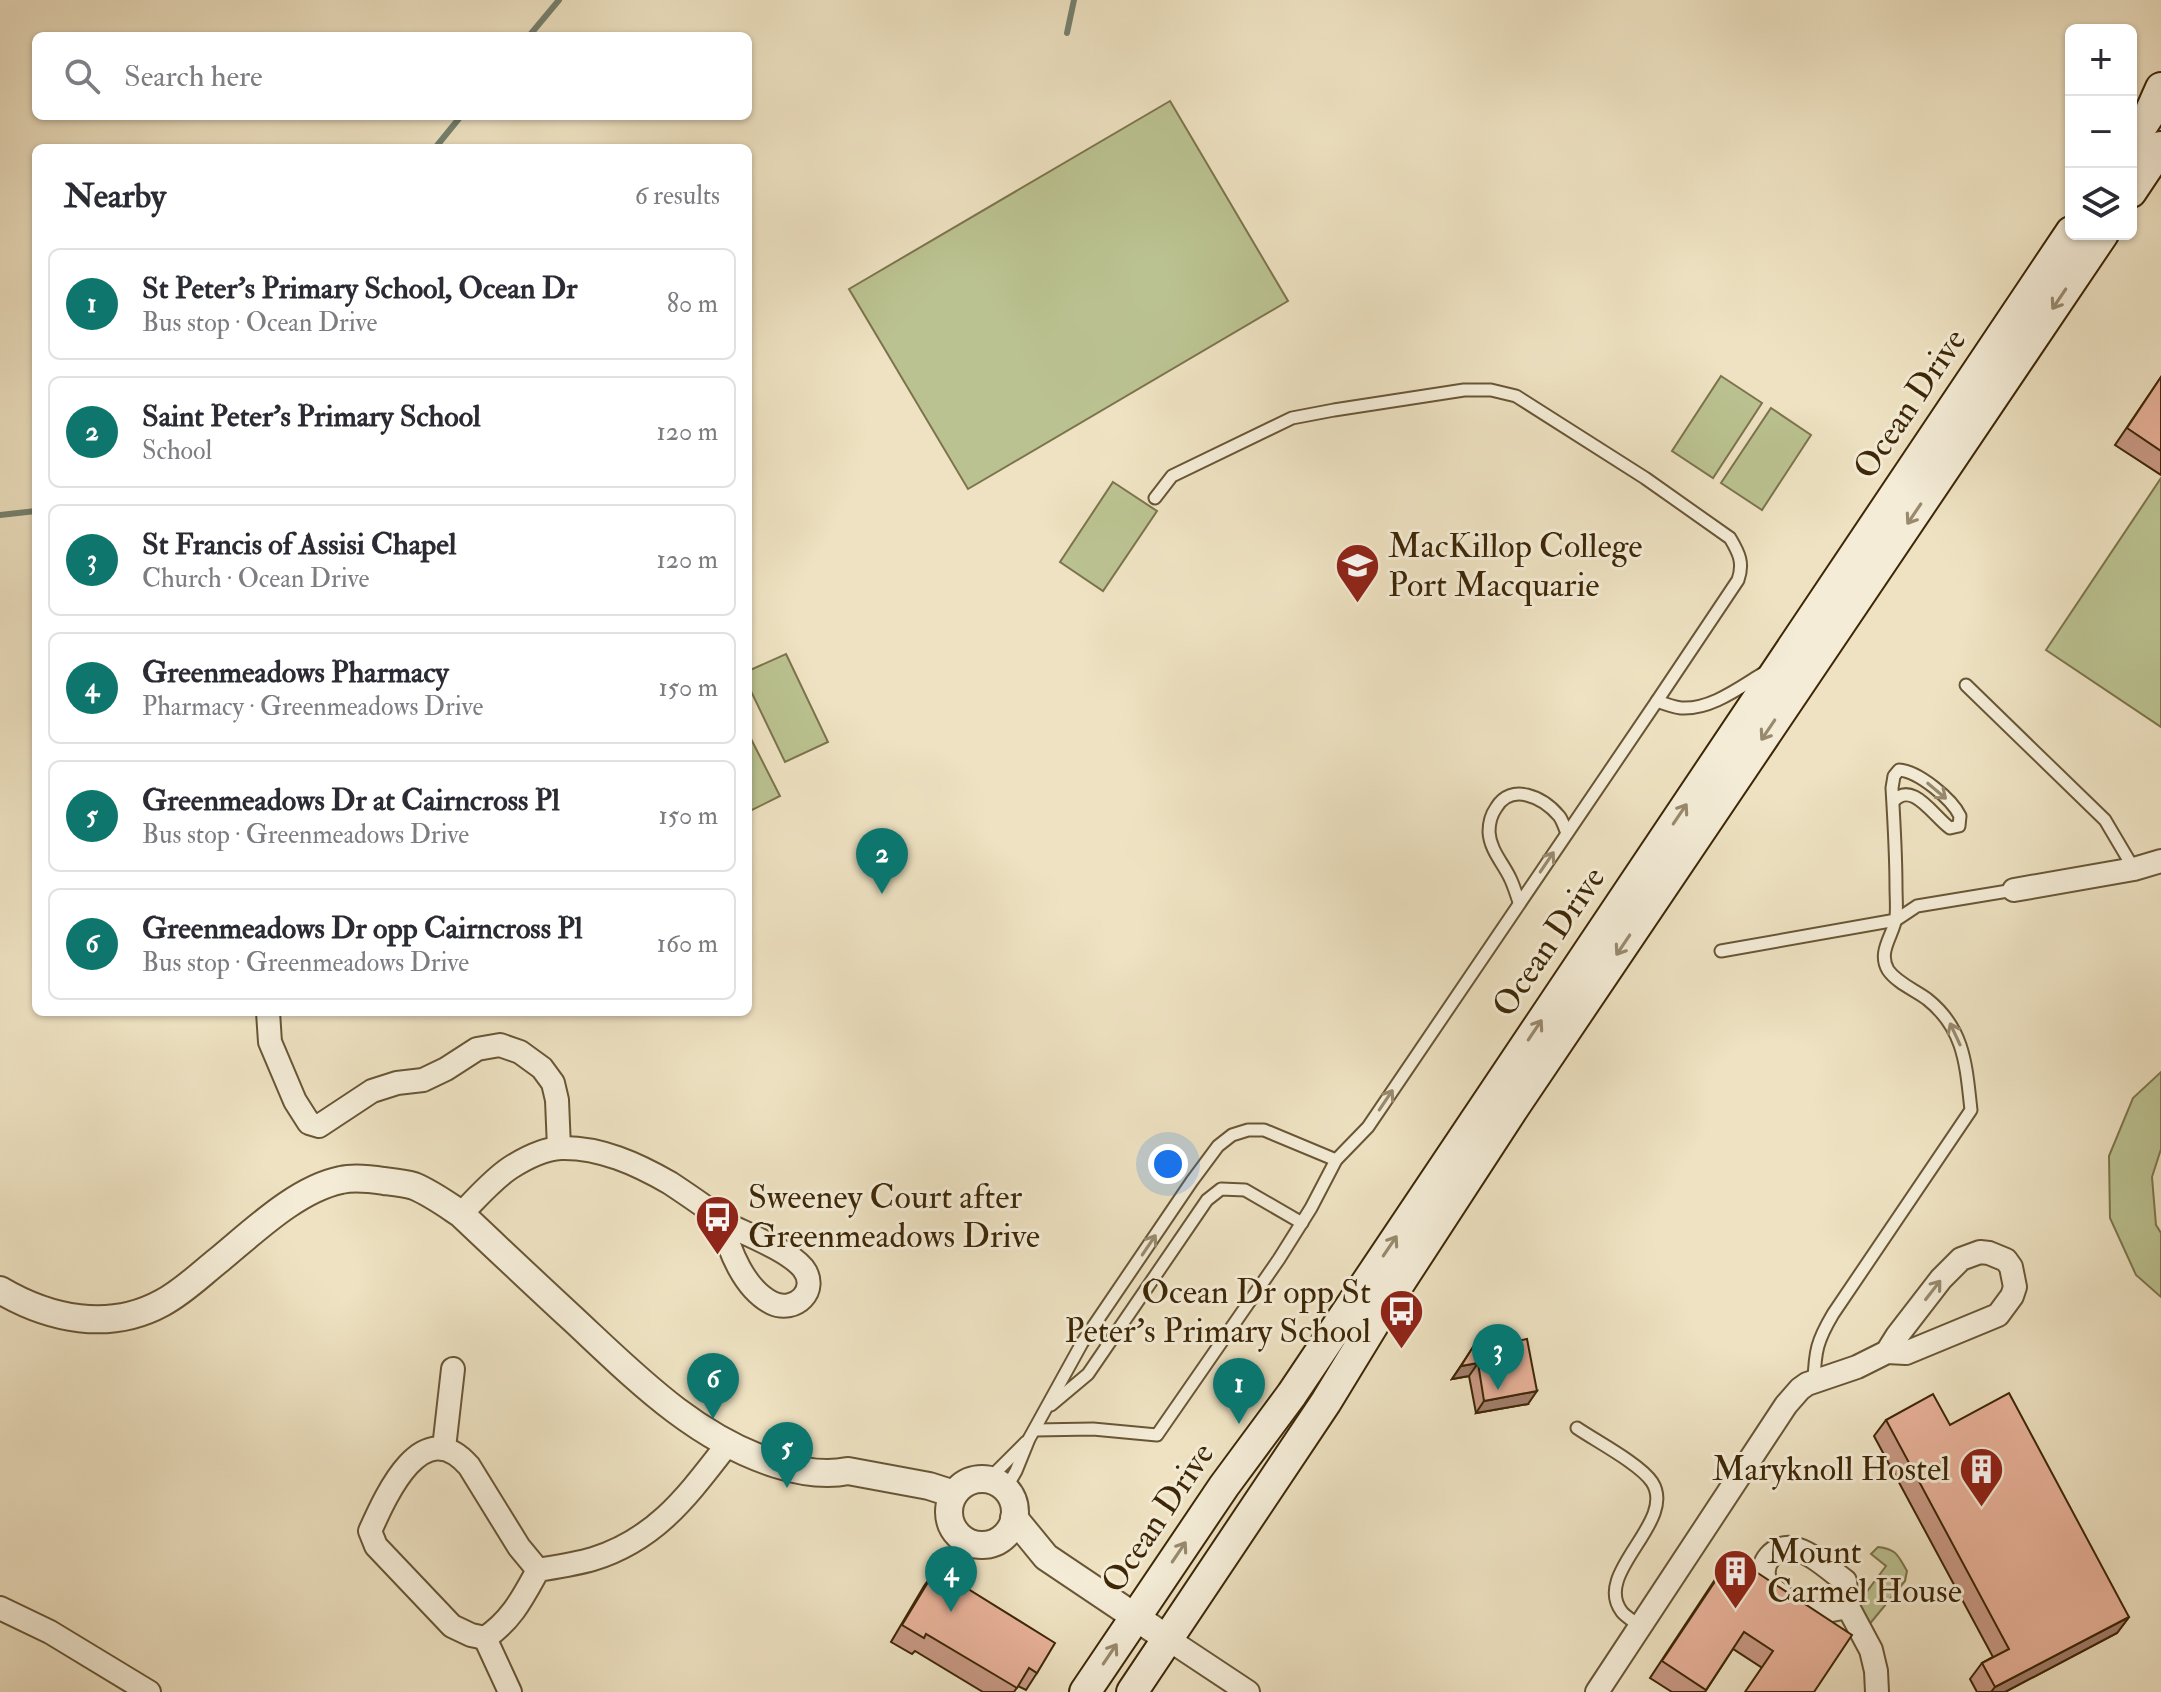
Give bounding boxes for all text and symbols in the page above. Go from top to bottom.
map controls [2065,24,2137,240]
button: + [2065,24,2137,96]
search box [32,32,752,120]
icon: search [60,54,104,98]
text: Search here [124,58,263,95]
button: − [2065,96,2137,168]
button: layers [2065,168,2137,240]
text: Nearby [64,175,166,218]
text: 6 results [635,180,720,212]
text: St Peter's Primary School, Ocean Dr [142,270,577,307]
one-way arrow [2051,287,2067,309]
text: 1 [87,288,97,320]
text: 80 m [667,288,718,320]
text: Bus stop · Ocean Drive [142,307,377,339]
street label: Ocean Drive [1844,321,1976,487]
text: Saint Peter's Primary School [142,398,481,435]
text: 2 [85,416,99,448]
text: 120 m [657,416,718,448]
text: School [142,435,212,467]
one-way arrow [1905,503,1922,525]
place label: MacKillop College Port Macquarie [1388,525,1643,607]
text: St Francis of Assisi Chapel [142,526,456,563]
school or university icon: MacKillop College Port Macquarie [1333,542,1381,605]
text: 3 [87,544,97,576]
text: 120 m [657,544,718,576]
text: Church · Ocean Drive [142,563,369,595]
text: Greenmeadows Pharmacy [142,654,449,691]
text: 4 [85,672,99,704]
text: 150 m [659,672,718,704]
text: Pharmacy · Greenmeadows Drive [142,691,483,723]
one-way arrow [1760,718,1776,740]
text: Greenmeadows Dr at Cairncross Pl [142,782,560,819]
one-way arrow [1926,782,1946,800]
text: 5 [86,800,98,832]
text: 150 m [659,800,718,832]
one-way arrow [1673,803,1689,826]
text: Bus stop · Greenmeadows Drive [142,819,469,851]
pin: 2 [856,828,908,894]
one-way arrow [1539,851,1555,873]
street label: Ocean Drive [1483,859,1615,1025]
text: Greenmeadows Dr opp Cairncross Pl [142,910,582,947]
text: 6 [85,928,99,960]
text: 160 m [657,928,718,960]
one-way arrow [1615,934,1631,956]
text: Bus stop · Greenmeadows Drive [142,947,469,979]
one-way arrow [1527,1019,1544,1041]
one-way arrow [1947,1022,1962,1046]
one-way arrow [1377,1090,1394,1112]
your location [1148,1144,1188,1184]
place label: Sweeney Court after Greenmeadows Drive [748,1176,1040,1258]
bus stop icon: Sweeney Court after Greenmeadows Drive [693,1193,741,1256]
one-way arrow [1141,1234,1157,1256]
one-way arrow [1382,1235,1399,1257]
place label: Ocean Dr opp St Peter's Primary School [1065,1271,1371,1353]
one-way arrow [1924,1280,1942,1301]
bus stop icon: Ocean Dr opp St Peter's Primary School [1378,1288,1426,1351]
pin: 3 [1472,1324,1524,1390]
pin: 6 [687,1353,739,1419]
pin: 1 [1213,1358,1265,1424]
pin: 5 [761,1422,813,1488]
street label: Ocean Drive [1092,1435,1224,1601]
building icon: Maryknoll Hostel [1957,1445,2005,1508]
place label: Maryknoll Hostel [1712,1448,1950,1491]
place label: Mount Carmel House [1767,1531,1962,1613]
one-way arrow [1171,1541,1187,1563]
pin: 4 [925,1546,977,1612]
building icon: Mount Carmel House [1712,1548,1760,1611]
one-way arrow [1102,1644,1119,1666]

